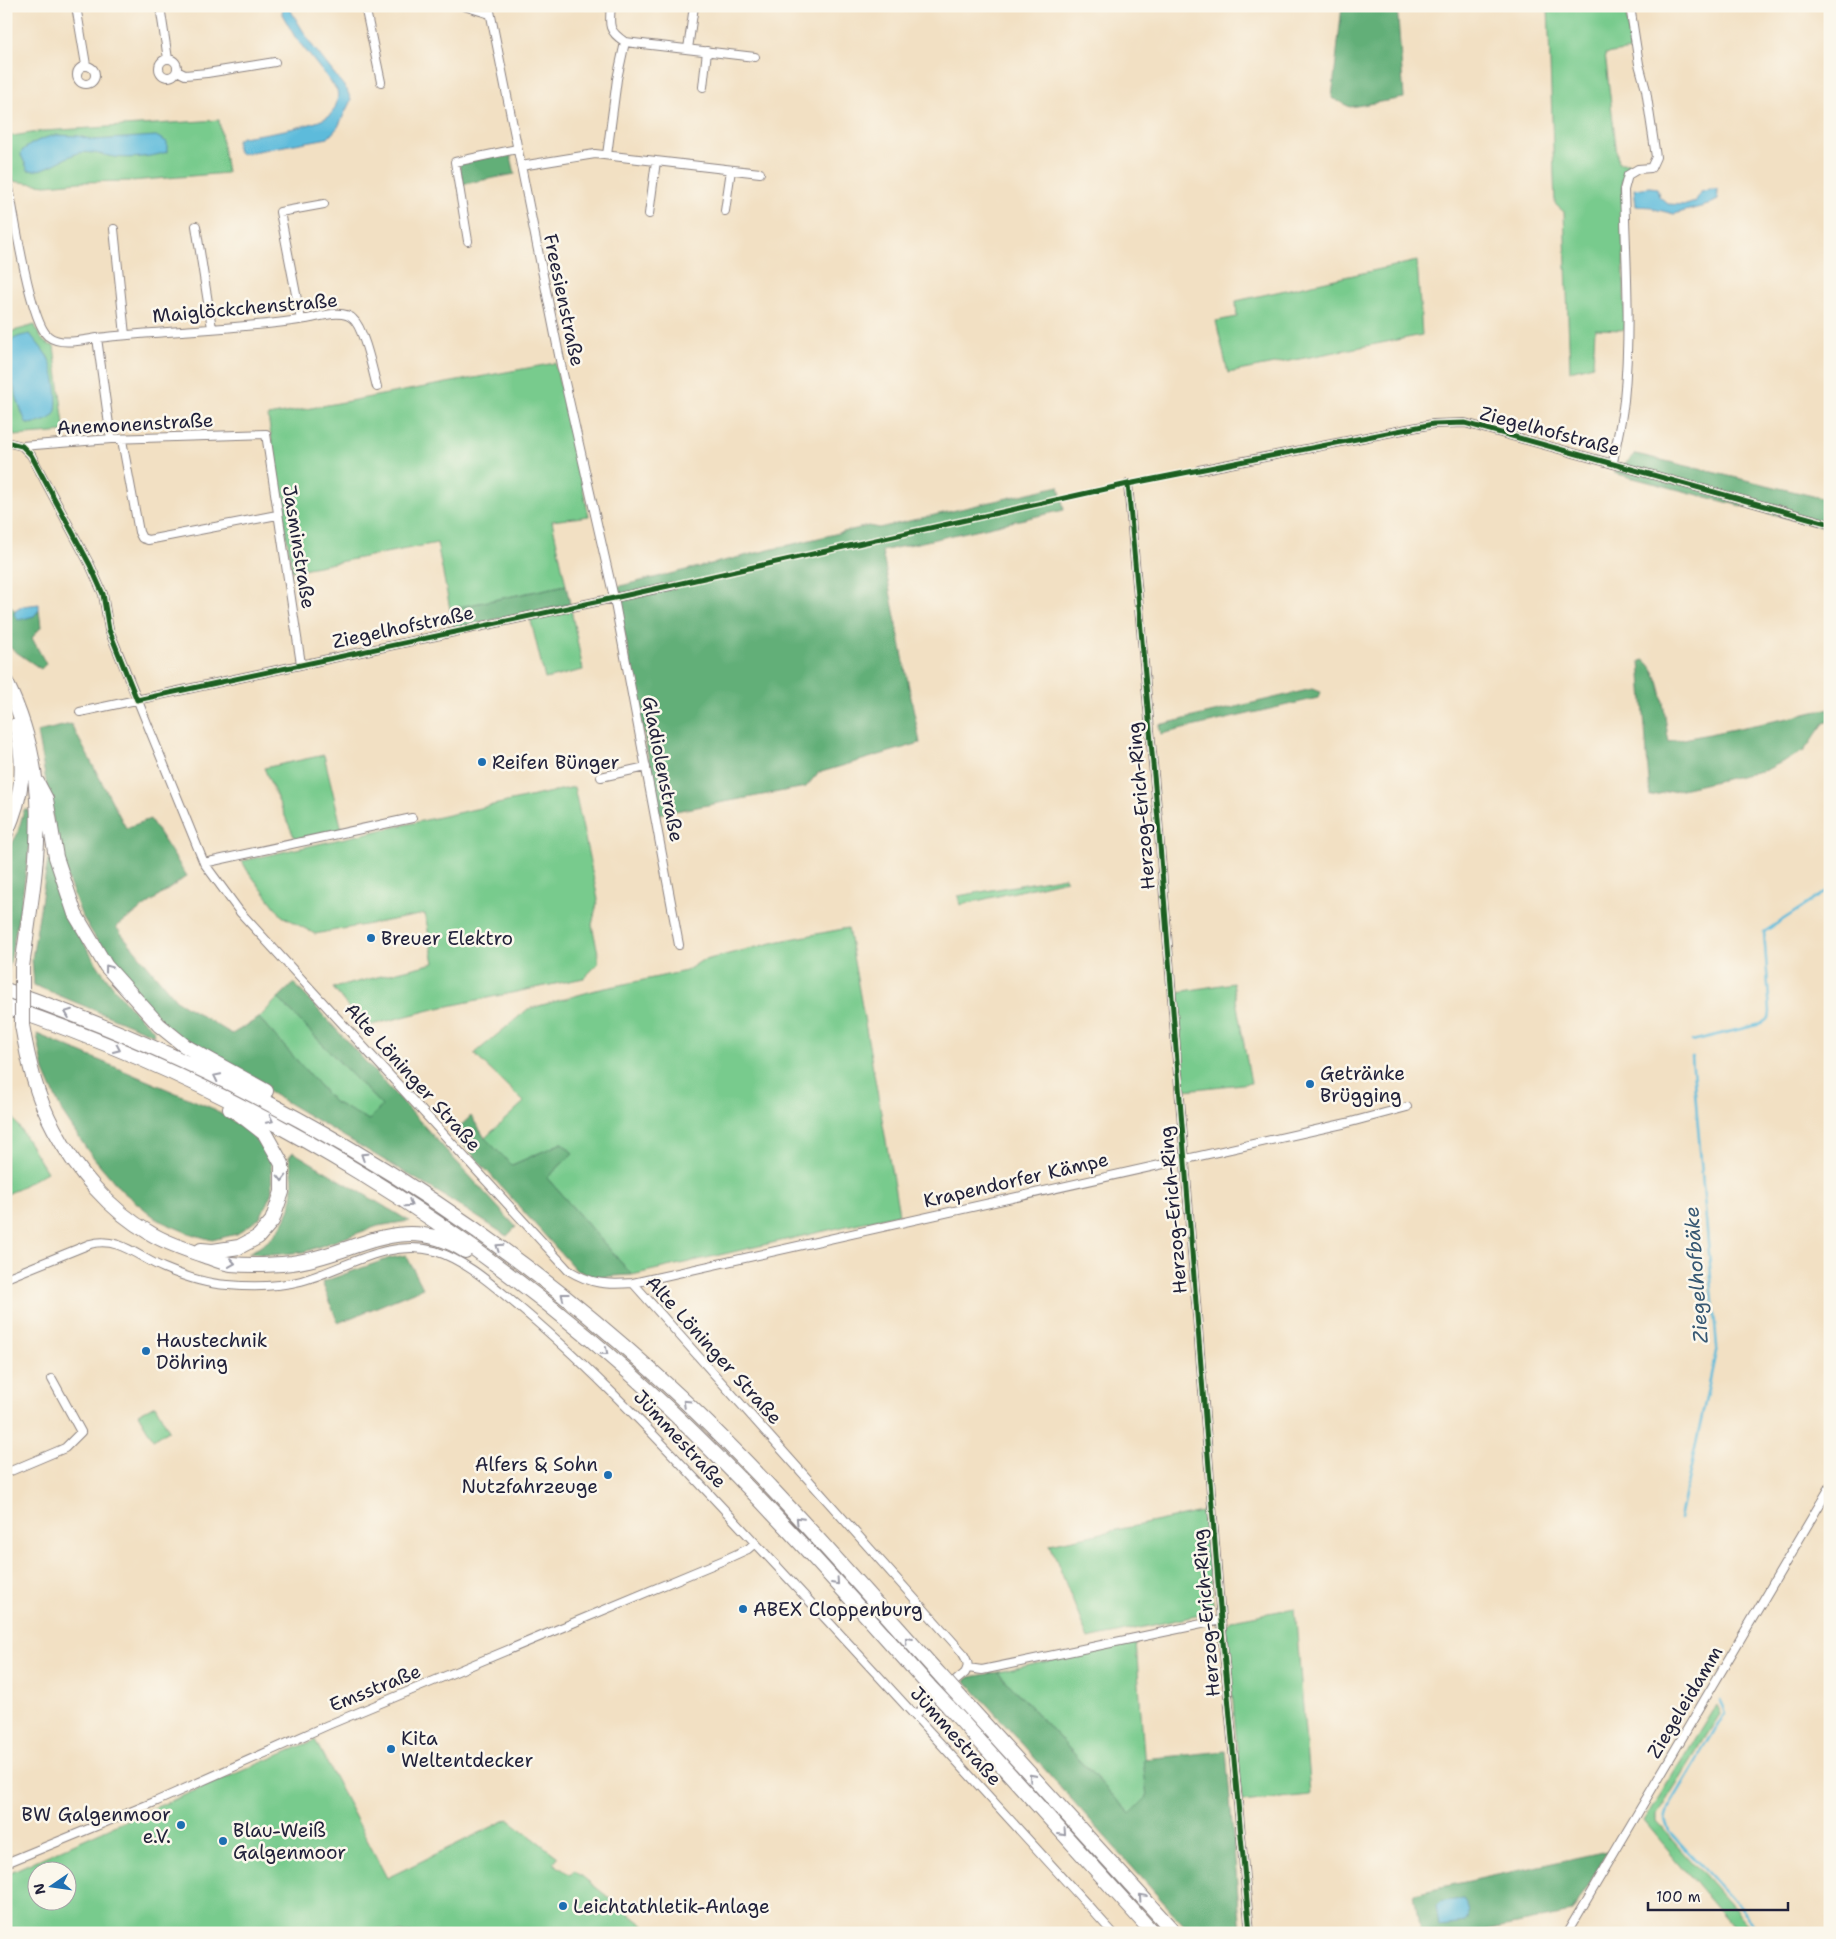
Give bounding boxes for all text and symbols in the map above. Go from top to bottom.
street label: Freesienstraße [538,231,590,369]
street label: Maiglöckchenstraße [151,287,339,329]
street label: Ziegelhofstraße [1477,400,1623,462]
street label: Anemonenstraße [56,407,214,441]
street label: Jasminstraße [277,483,321,611]
street label: Ziegelhofstraße [330,600,476,654]
street label: Gladiolenstraße [637,694,689,844]
street label: Herzog-Erich-Ring [1121,721,1161,891]
place label: Reifen Bünger [492,750,620,775]
marker: Reifen Bünger [476,756,488,768]
place label: Breuer Elektro [381,926,513,951]
marker: Breuer Elektro [365,932,377,944]
one-way arrow [105,964,114,974]
street label: Alte Löninger Straße [339,997,487,1157]
one-way arrow [64,1008,73,1019]
one-way arrow [112,1042,121,1053]
place label: Getränke Brügging [1320,1061,1405,1108]
one-way arrow [213,1073,222,1084]
marker: Getränke Brügging [1304,1078,1316,1090]
one-way arrow [265,1114,274,1124]
street label: Herzog-Erich-Ring [1153,1125,1193,1295]
street label: Krapendorfer Kämpe [921,1147,1111,1213]
one-way arrow [360,1153,370,1162]
one-way arrow [277,1174,287,1182]
one-way arrow [404,1197,413,1207]
water label: Ziegelhofbäke [1678,1206,1714,1344]
one-way arrow [496,1244,505,1252]
one-way arrow [229,1257,237,1268]
street label: Alte Löninger Straße [640,1270,788,1430]
one-way arrow [560,1293,569,1302]
place label: Haustechnik Döhring [156,1328,268,1375]
marker: Haustechnik Döhring [140,1345,152,1357]
one-way arrow [600,1346,609,1355]
street label: Jümmestraße [628,1385,732,1493]
one-way arrow [683,1400,692,1409]
place label: Alfers & Sohn Nutzfahrzeuge [461,1452,598,1499]
marker: Alfers & Sohn Nutzfahrzeuge [602,1469,614,1481]
one-way arrow [796,1516,805,1525]
street label: Herzog-Erich-Ring [1186,1528,1226,1698]
one-way arrow [830,1577,839,1586]
place label: ABEX Cloppenburg [753,1597,923,1622]
marker: ABEX Cloppenburg [737,1603,749,1615]
one-way arrow [905,1636,914,1645]
street label: Ziegeleidamm [1642,1641,1728,1763]
street label: Emsstraße [326,1658,424,1718]
street label: Jümmestraße [905,1681,1007,1791]
place label: Kita Weltentdecker [401,1726,533,1773]
marker: Kita Weltentdecker [385,1743,397,1755]
one-way arrow [1029,1773,1038,1782]
place label: BW Galgenmoor e.V. [21,1802,171,1849]
place label: Blau-Weiß Galgenmoor [233,1818,346,1865]
marker: BW Galgenmoor e.V. [175,1819,187,1831]
one-way arrow [1057,1827,1066,1836]
marker: Blau-Weiß Galgenmoor [217,1835,229,1847]
north arrow [28,1862,78,1912]
scale bar [1648,1879,1788,1911]
text: N [29,1881,49,1896]
text: 100 m [1656,1887,1701,1907]
one-way arrow [1139,1893,1148,1902]
place label: Leichtathletik-Anlage [573,1894,770,1919]
marker: Leichtathletik-Anlage [557,1900,569,1912]

